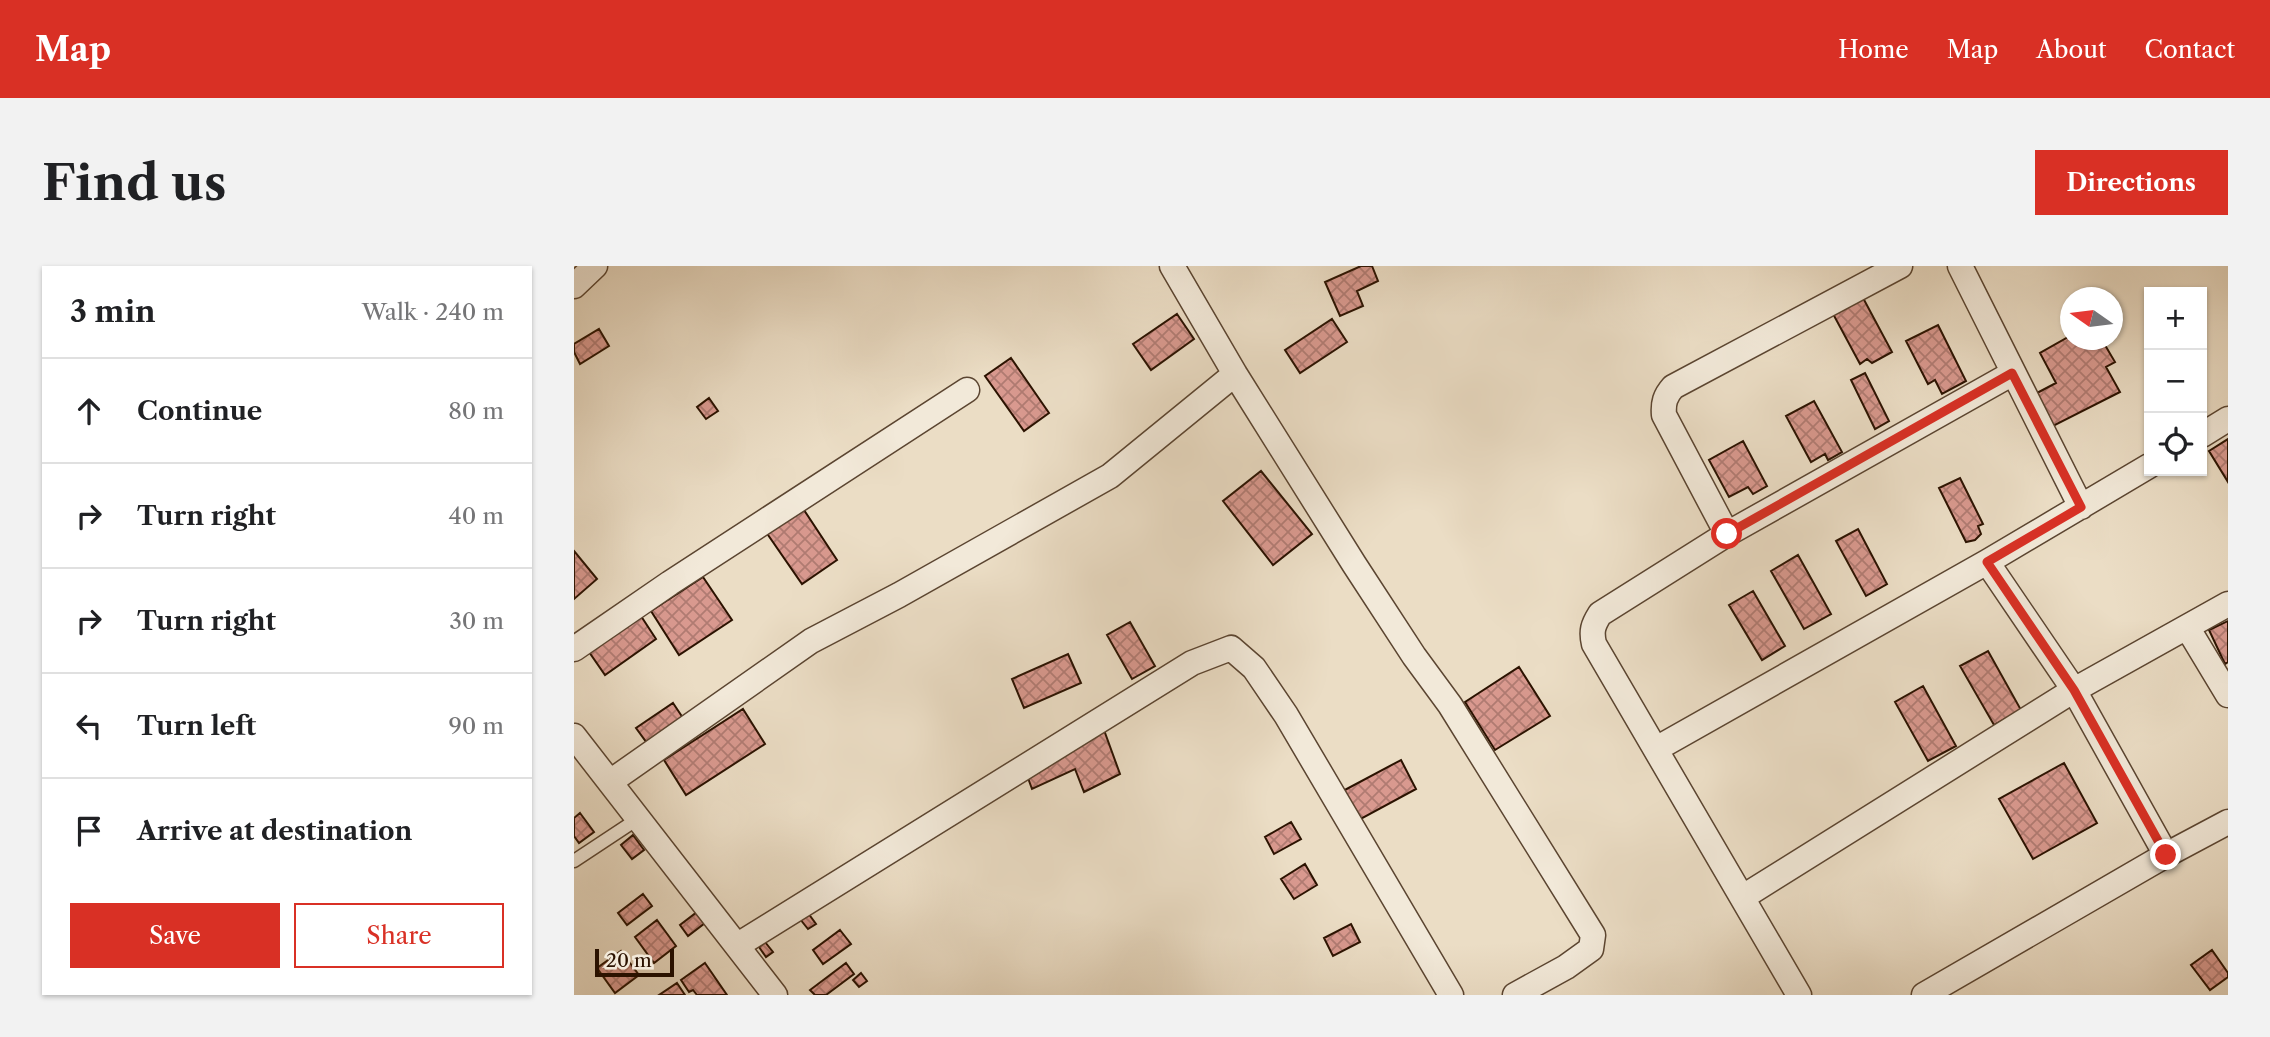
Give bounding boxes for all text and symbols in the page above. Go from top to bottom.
text: Map [35,29,111,70]
text: Home [1838,35,1909,64]
text: Map [1947,35,1998,64]
text: About [2036,35,2107,64]
text: Contact [2145,35,2235,64]
button: Directions [2035,150,2228,215]
text: Find us [42,152,226,213]
north arrow [2060,287,2123,350]
map controls [2144,287,2207,476]
button: + [2144,287,2207,350]
text: 3 min [70,293,156,330]
text: Walk · 240 m [362,298,504,326]
button: − [2144,350,2207,413]
icon: ahead [70,392,108,430]
text: Continue [137,395,262,427]
text: 80 m [448,397,504,425]
button: locate [2144,413,2207,476]
icon: right [70,497,108,535]
text: Turn right [137,500,276,532]
text: 40 m [449,502,504,530]
route start [1711,518,1742,549]
icon: right [70,602,108,640]
text: Turn right [137,605,276,637]
text: 30 m [449,607,504,635]
icon: left [70,707,108,745]
text: Turn left [137,710,256,742]
text: 90 m [448,712,504,740]
icon: arrive [70,812,108,850]
text: Arrive at destination [137,815,412,847]
route end [2150,839,2181,870]
button: Save [70,903,280,968]
button: Share [294,903,504,968]
scale bar [595,946,674,978]
text: 20 m [606,949,652,972]

